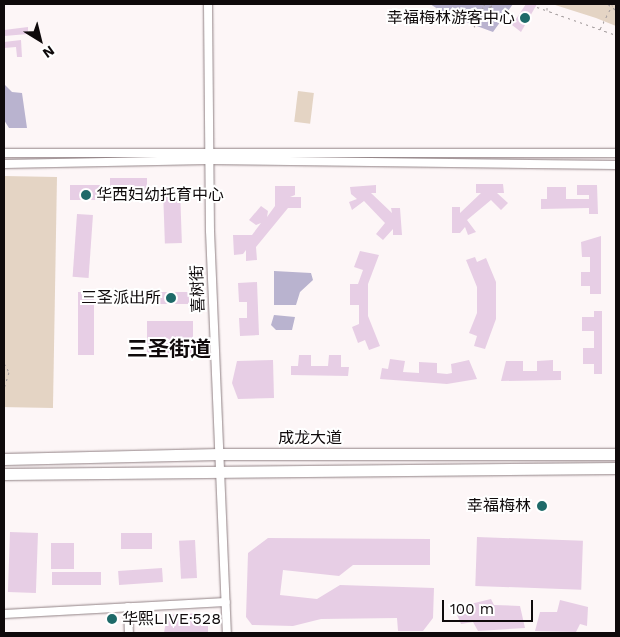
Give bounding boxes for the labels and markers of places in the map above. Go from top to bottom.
place label: 幸福梅林游客中心 [387,8,515,28]
marker: 幸福梅林游客中心 [519,12,531,24]
place label: 华西妇幼托育中心 [96,185,224,205]
marker: 华西妇幼托育中心 [80,189,92,201]
place label: 三圣派出所 [81,288,161,308]
marker: 三圣派出所 [165,292,177,304]
place label: 幸福梅林 [467,496,531,516]
marker: 幸福梅林 [535,499,549,513]
place label: 华熙LIVE·528 [122,609,221,629]
marker: 华熙LIVE·528 [106,613,118,625]

